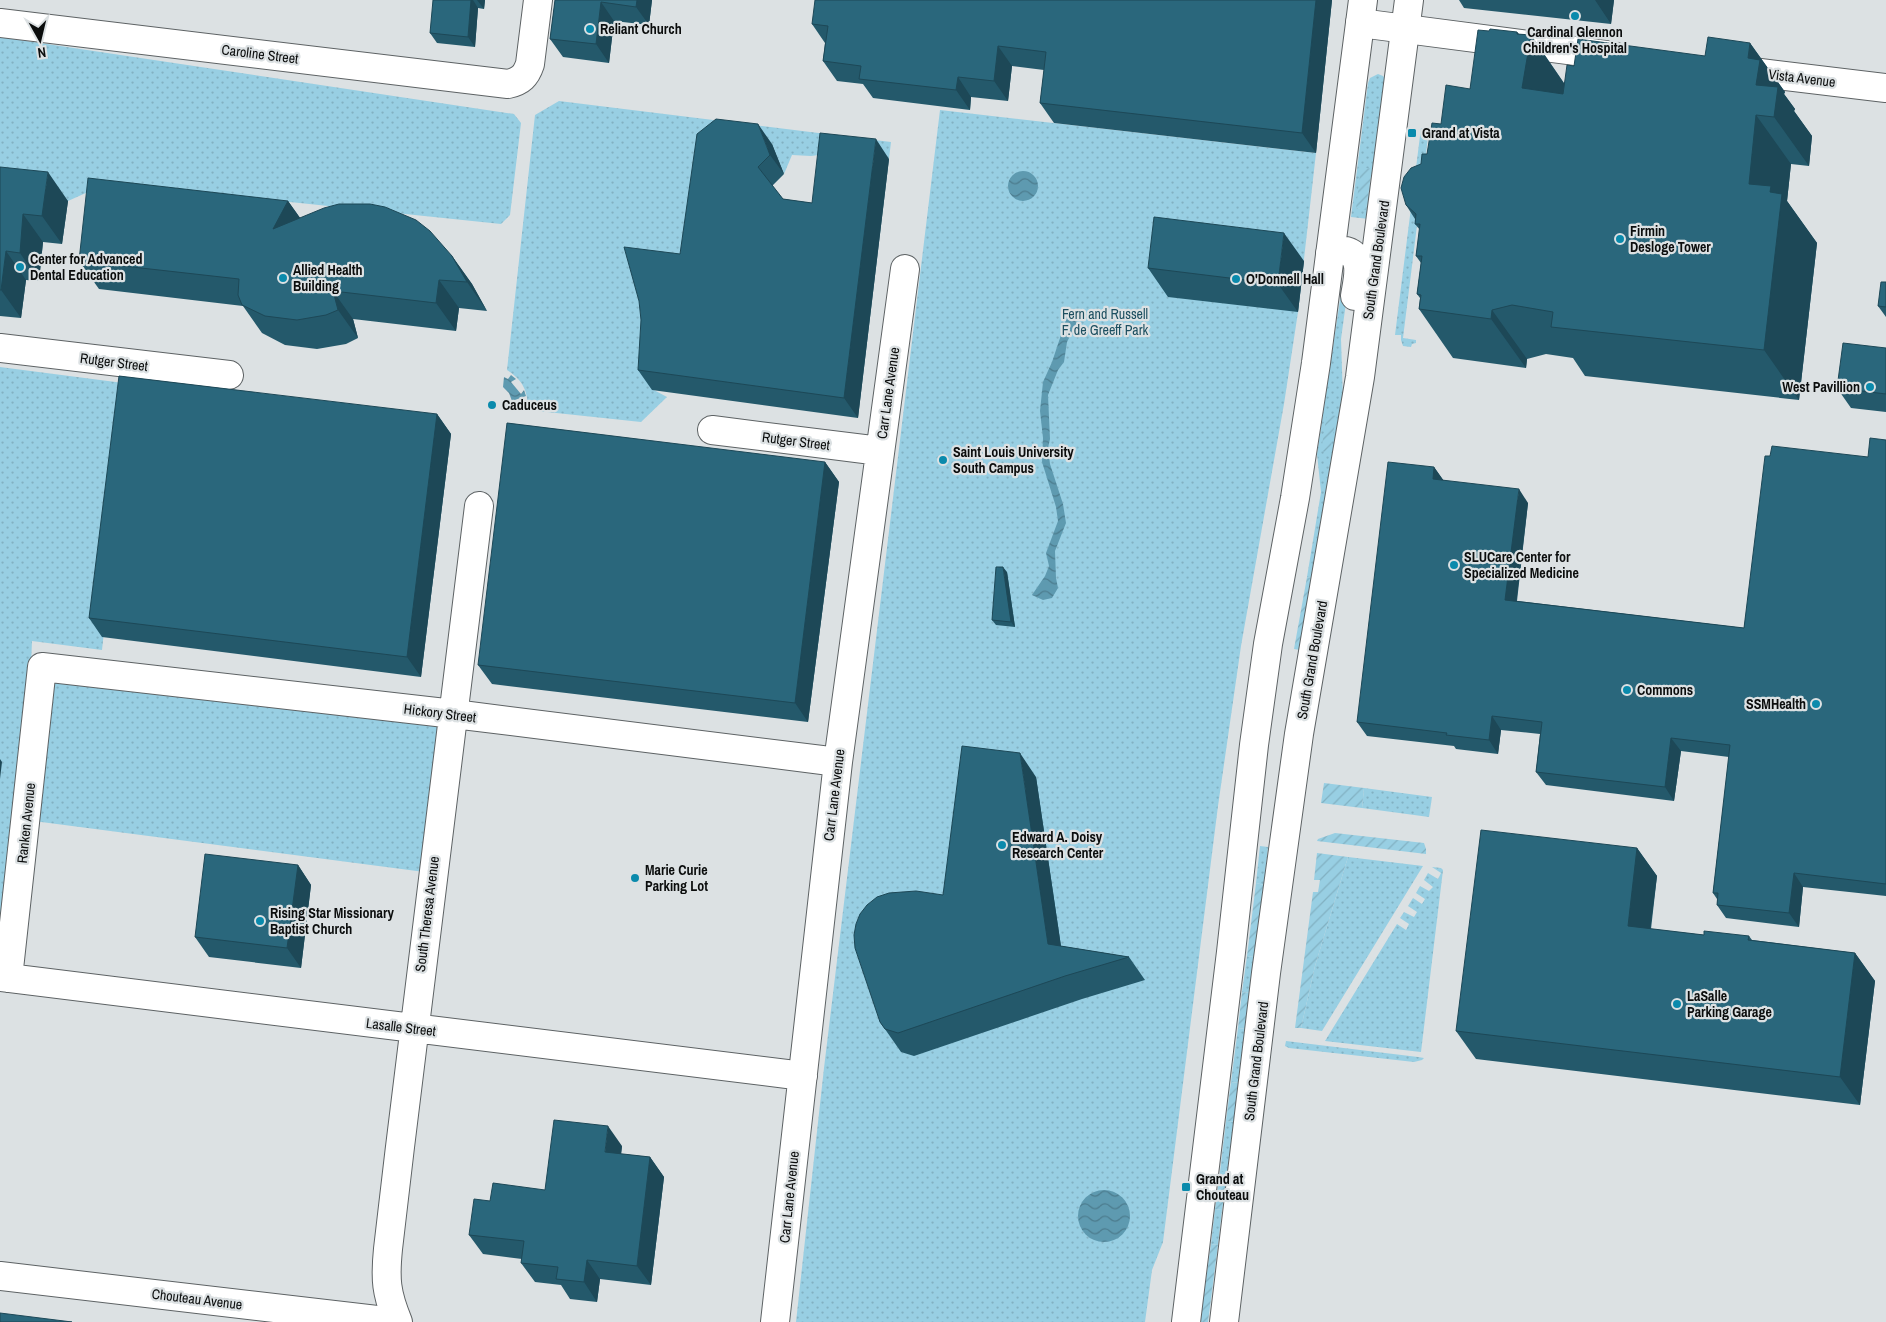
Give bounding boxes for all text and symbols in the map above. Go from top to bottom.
marker: Cardinal Glennon Children's Hospital [1569,10,1581,22]
north arrow [15,15,65,65]
place label: Reliant Church [600,20,682,38]
marker: Reliant Church [584,23,596,35]
place label: Cardinal Glennon Children's Hospital [1523,23,1627,57]
street label: Caroline Street [221,40,299,68]
text: N [36,43,47,62]
street label: Vista Avenue [1768,65,1836,91]
place label: Grand at Vista [1422,124,1500,142]
marker: Grand at Vista [1406,127,1418,139]
street label: South Grand Boulevard [1359,199,1393,321]
place label: Firmin Desloge Tower [1630,222,1711,256]
marker: Firmin Desloge Tower [1614,233,1626,245]
place label: Center for Advanced Dental Education [30,250,143,284]
marker: Center for Advanced Dental Education [14,261,26,273]
place label: Allied Health Building [293,261,363,295]
place label: O'Donnell Hall [1246,270,1324,288]
marker: Allied Health Building [277,272,289,284]
marker: O'Donnell Hall [1230,273,1242,285]
park label: Fern and Russell F. de Greeff Park [1062,305,1149,339]
street label: Carr Lane Avenue [873,346,903,440]
street label: Rutger Street [79,349,149,375]
place label: West Pavillion [1782,378,1860,396]
marker: West Pavillion [1864,381,1876,393]
place label: Caduceus [502,396,557,414]
marker: Caduceus [486,399,498,411]
street label: Rutger Street [761,428,831,454]
place label: Saint Louis University South Campus [953,443,1074,477]
marker: Saint Louis University South Campus [937,454,949,466]
place label: SLUCare Center for Specialized Medicine [1464,548,1579,582]
marker: SLUCare Center for Specialized Medicine [1448,559,1460,571]
street label: South Grand Boulevard [1293,599,1331,721]
place label: Commons [1637,681,1693,699]
marker: Commons [1621,684,1633,696]
place label: SSMHealth [1746,695,1806,713]
marker: SSMHealth [1810,698,1822,710]
street label: Hickory Street [403,700,477,726]
street label: Carr Lane Avenue [819,748,849,842]
street label: Ranken Avenue [13,782,39,864]
place label: Edward A. Doisy Research Center [1012,828,1104,862]
marker: Edward A. Doisy Research Center [996,839,1008,851]
street label: South Theresa Avenue [411,855,443,973]
place label: Marie Curie Parking Lot [645,861,708,895]
marker: Marie Curie Parking Lot [629,872,641,884]
place label: Rising Star Missionary Baptist Church [270,904,394,938]
marker: Rising Star Missionary Baptist Church [254,915,266,927]
place label: LaSalle Parking Garage [1687,987,1772,1021]
marker: LaSalle Parking Garage [1671,998,1683,1010]
street label: South Grand Boulevard [1240,1000,1272,1122]
street label: Lasalle Street [365,1014,437,1040]
street label: Carr Lane Avenue [775,1150,803,1244]
place label: Grand at Chouteau [1196,1170,1249,1204]
marker: Grand at Chouteau [1180,1181,1192,1193]
street label: Chouteau Avenue [151,1285,243,1313]

